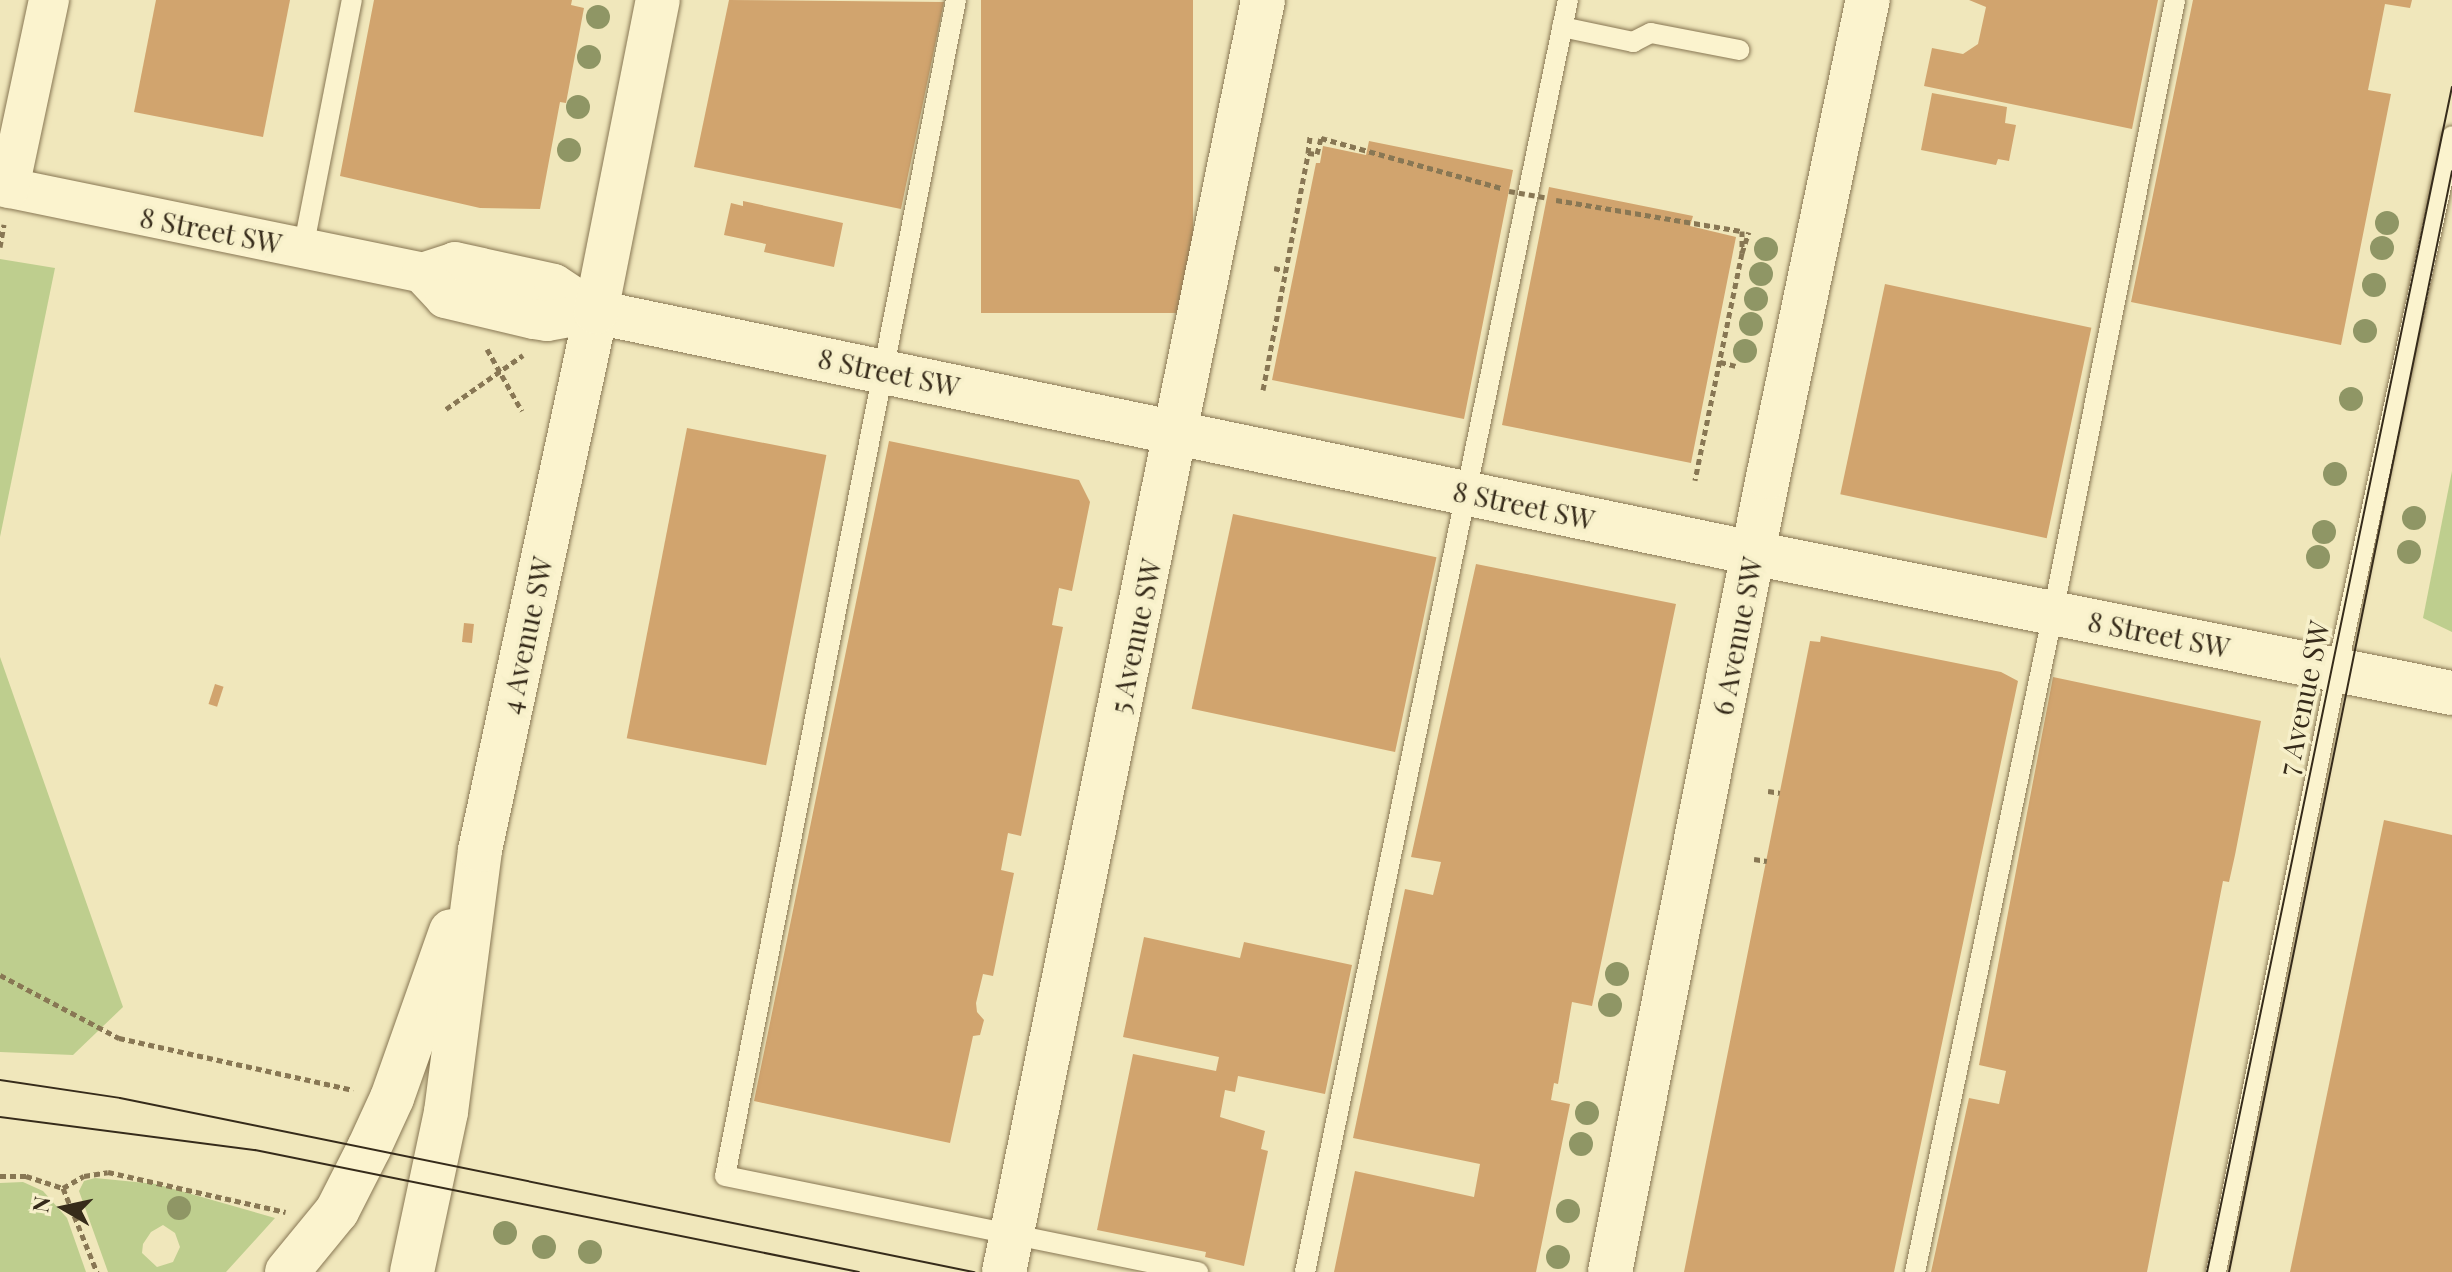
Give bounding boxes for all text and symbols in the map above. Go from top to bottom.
street label: 8 Street SW [137,200,285,260]
street label: 8 Street SW [815,341,963,403]
street label: 8 Street SW [1450,474,1598,536]
street label: 4 Avenue SW [493,553,559,717]
street label: 6 Avenue SW [1705,554,1769,718]
street label: 5 Avenue SW [1102,555,1168,717]
street label: 8 Street SW [2085,604,2233,664]
street label: 7 Avenue SW [2270,617,2336,779]
north arrow [24,1168,104,1248]
text: N [24,1194,56,1214]

